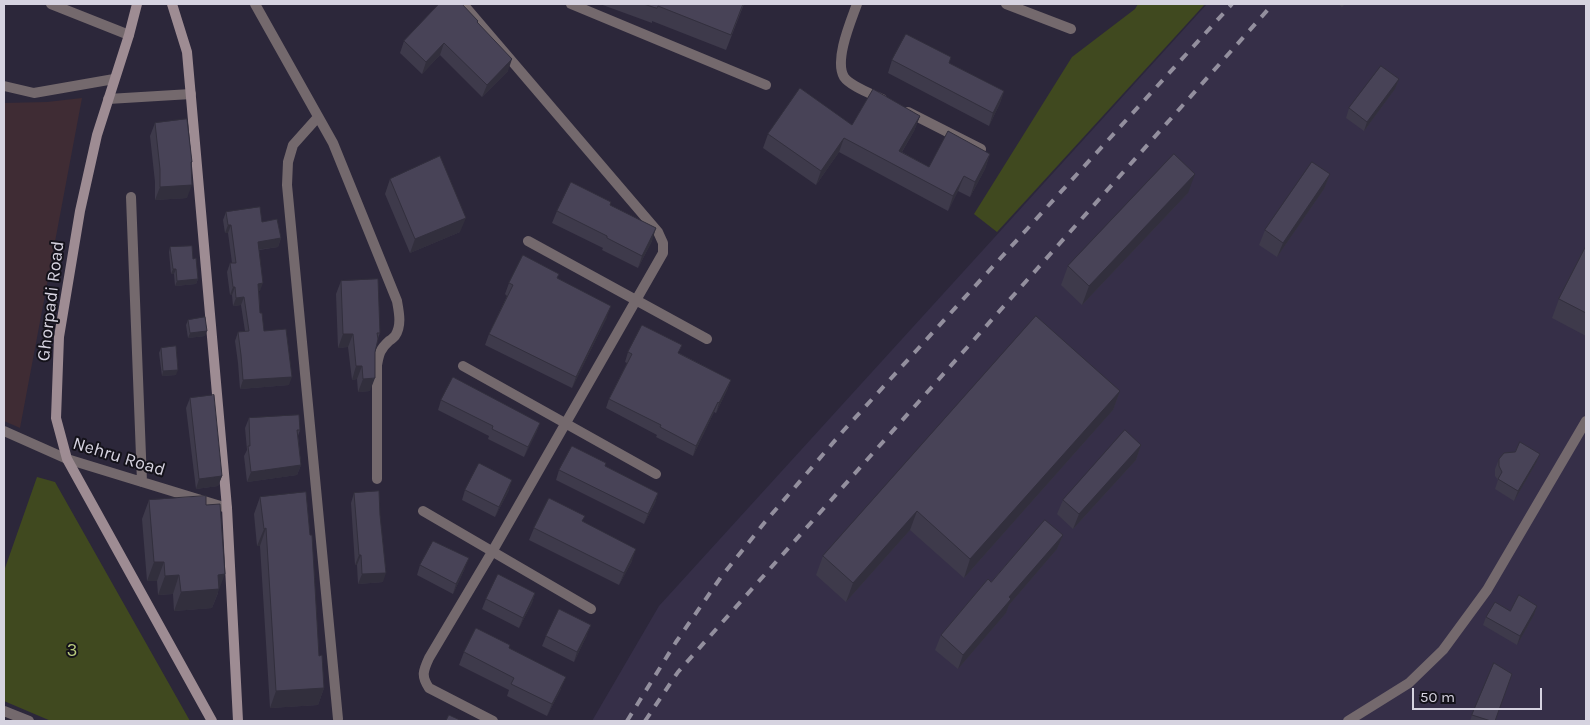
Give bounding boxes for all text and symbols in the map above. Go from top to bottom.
street label: Ghorpadi Road [33,240,69,362]
street label: Nehru Road [70,433,168,481]
park label: 3 [67,640,77,662]
scale bar [1415,678,1545,710]
text: 50 m [1420,688,1455,706]

